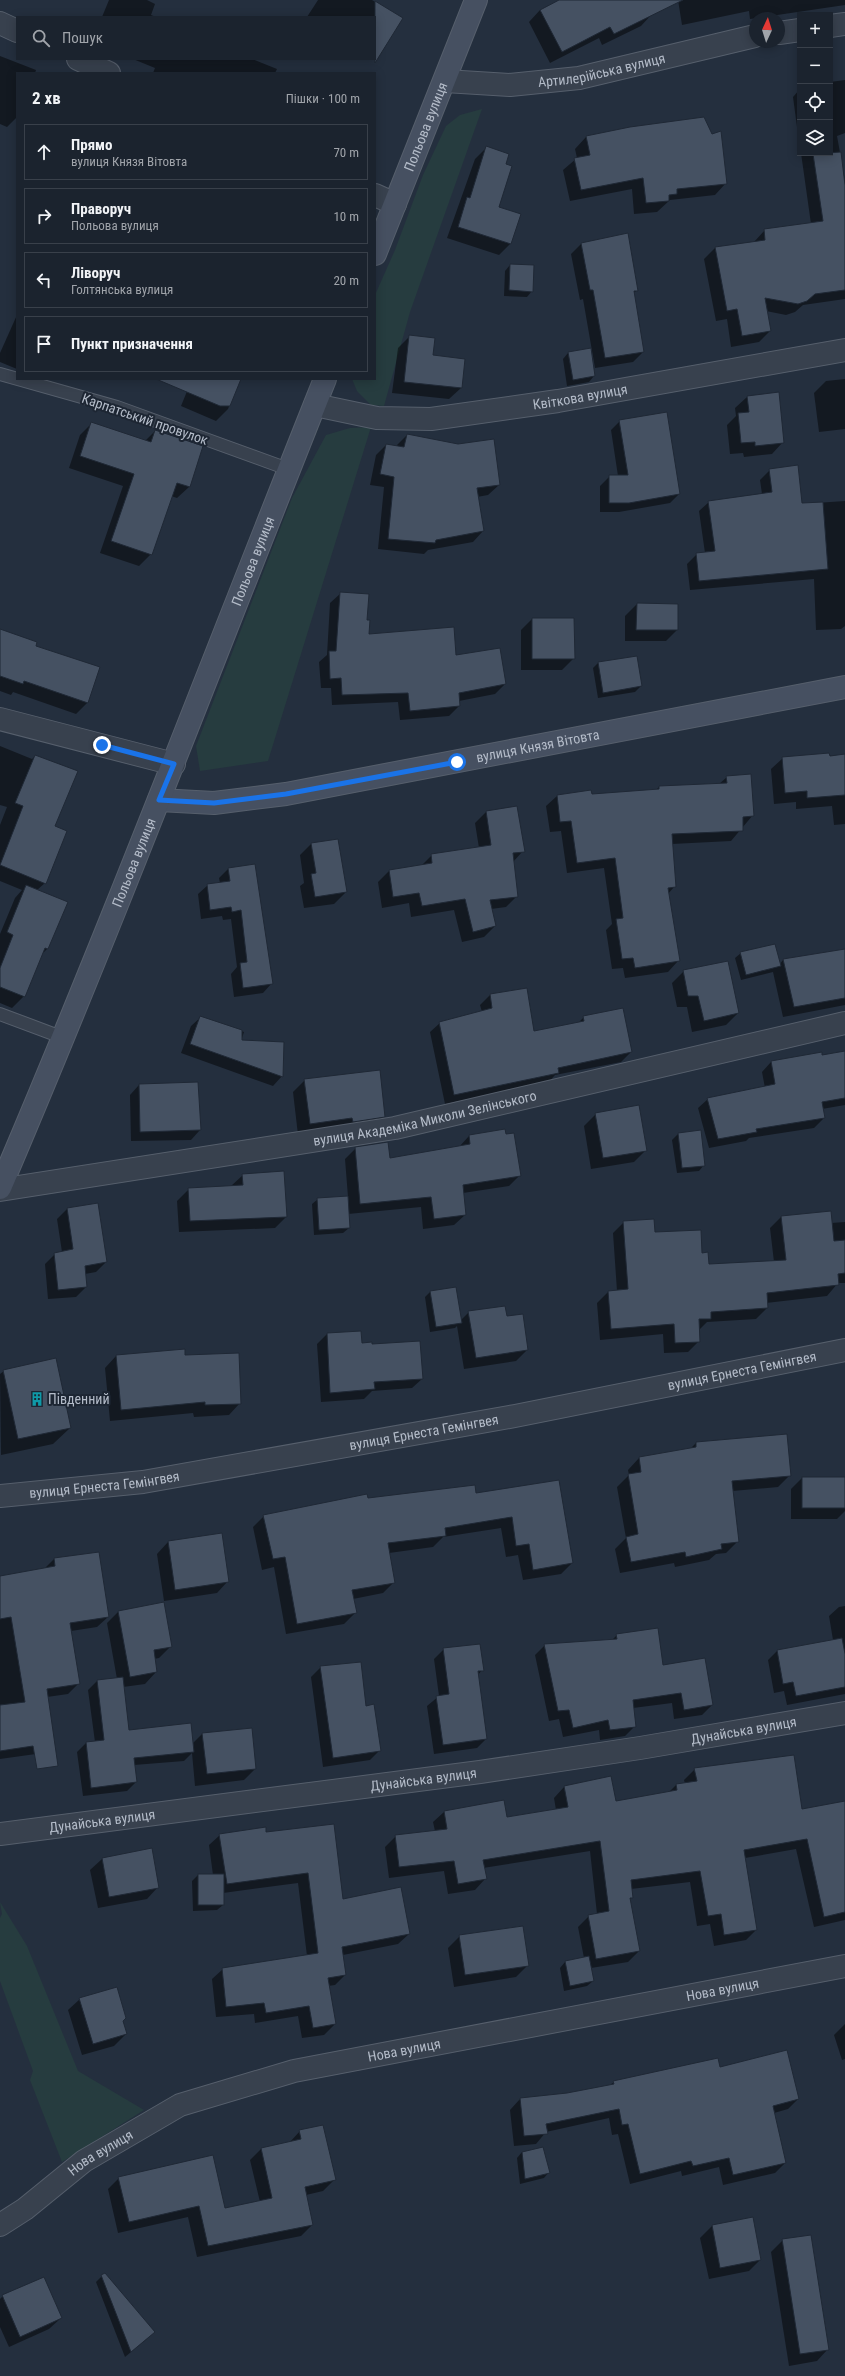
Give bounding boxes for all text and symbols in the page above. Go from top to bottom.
north arrow [749,12,785,48]
map controls [797,12,833,156]
button: + [797,12,833,48]
search box [16,16,376,60]
icon: search [30,27,52,49]
text: Пошук [62,29,103,47]
button: − [797,48,833,84]
street label: Артилерійська вулиця [537,50,667,90]
street label: Польова вулиця [401,80,451,174]
button: locate [797,84,833,120]
text: 2 хв [32,88,61,108]
text: Пішки · 100 m [286,91,360,106]
button: layers [797,120,833,156]
text: Прямо [71,136,112,154]
icon: ahead [33,141,55,163]
text: 70 m [333,145,359,160]
text: вулиця Князя Вітовта [71,154,187,169]
text: Праворуч [71,200,131,218]
icon: right [33,205,55,227]
text: 10 m [333,209,359,224]
text: Польова вулиця [71,218,159,233]
text: Ліворуч [71,264,120,282]
icon: left [33,269,55,291]
text: 20 m [333,273,359,288]
text: Голтянська вулиця [71,282,173,297]
icon: arrive [33,333,55,355]
text: Пункт призначення [71,335,193,353]
street label: Квіткова вулиця [532,381,629,413]
street label: Карпатський провулок [80,390,210,448]
street label: Польова вулиця [228,514,278,608]
street label: вулиця Князя Вітовта [475,726,601,765]
route end [93,736,111,754]
route start [448,753,466,771]
street label: Польова вулиця [109,816,159,909]
street label: вулиця Академіка Миколи Зелінського [312,1087,538,1149]
street label: вулиця Ернеста Гемінгвея [666,1348,818,1393]
building icon: Південний [29,1391,45,1407]
place label: Південний [48,1391,110,1407]
street label: вулиця Ернеста Гемінгвея [348,1411,500,1453]
street label: вулиця Ернеста Гемінгвея [28,1468,181,1501]
street label: Дунайська вулиця [690,1713,798,1747]
street label: Дунайська вулиця [369,1765,478,1794]
street label: Дунайська вулиця [48,1806,156,1836]
street label: Нова вулиця [685,1975,760,2004]
street label: Нова вулиця [366,2035,442,2065]
street label: Нова вулиця [65,2126,136,2179]

